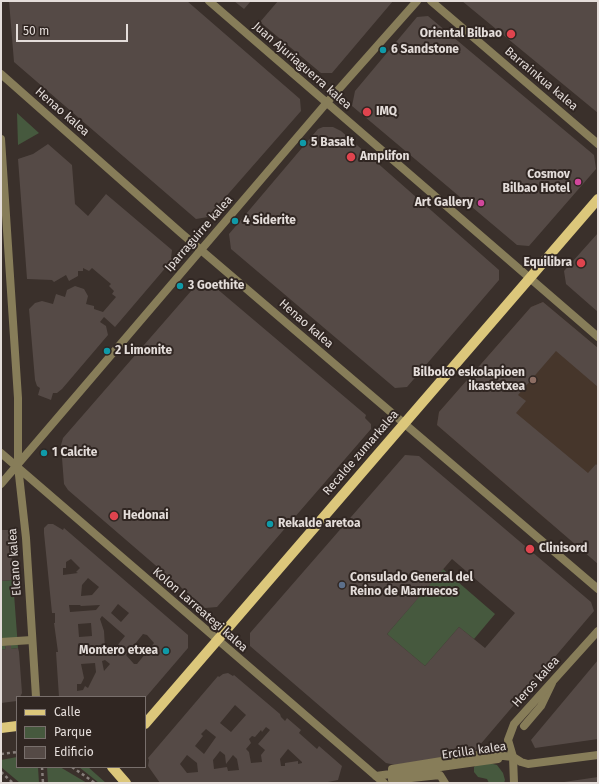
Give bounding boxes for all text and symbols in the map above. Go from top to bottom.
scale bar [18,16,130,42]
street label: Juan Ajuriaguerra kalea [250,19,354,113]
text: 50 m [23,24,49,38]
place label: Oriental Bilbao [420,27,502,41]
marker: Oriental Bilbao [505,28,517,40]
place label: 6 Sandstone [391,43,459,57]
street label: Barrainkua kalea [501,44,581,114]
marker: 6 Sandstone [378,45,388,55]
street label: Henao kalea [32,85,92,139]
place label: IMQ [376,105,397,119]
marker: IMQ [361,106,373,118]
place label: 5 Basalt [311,136,354,150]
marker: 5 Basalt [298,138,308,148]
place label: Amplifon [360,150,409,164]
marker: Amplifon [345,151,357,163]
place label: Cosmov Bilbao Hotel [503,168,570,196]
marker: Cosmov Bilbao Hotel [573,177,583,187]
street label: Iparraguirre kalea [162,193,236,275]
place label: Art Gallery [415,196,473,210]
marker: Art Gallery [476,198,486,208]
place label: 4 Siderite [243,214,296,228]
marker: 4 Siderite [230,216,240,226]
place label: Equilibra [523,256,572,270]
marker: Equilibra [575,257,587,269]
place label: 3 Goethite [188,279,244,293]
marker: 3 Goethite [175,281,185,291]
street label: Henao kalea [276,297,336,351]
place label: 2 Limonite [115,344,172,358]
marker: 2 Limonite [102,346,112,356]
place label: Bilboko eskolapioen ikastetxea [413,366,525,394]
marker: Bilboko eskolapioen ikastetxea [528,375,538,385]
street label: Recalde zumarkalea [320,407,402,499]
place label: 1 Calcite [52,446,97,460]
marker: 1 Calcite [39,448,49,458]
place label: Hedonai [123,509,169,523]
marker: Hedonai [108,510,120,522]
place label: Rekalde aretoa [278,517,360,531]
marker: Rekalde aretoa [265,519,275,529]
street label: Elcano kalea [5,528,25,596]
place label: Clinisord [539,542,587,556]
marker: Clinisord [524,543,536,555]
street label: Kolon Larreategi kalea [150,565,250,655]
place label: Consulado General del Reino de Marruecos [350,571,473,599]
marker: Consulado General del Reino de Marruecos [337,580,347,590]
place label: Montero etxea [79,644,158,658]
marker: Montero etxea [161,646,171,656]
street label: Heros kalea [509,654,563,710]
legend [16,696,146,768]
text: Calle [54,705,81,719]
text: Parque [54,725,92,739]
street label: Ercilla kalea [441,739,507,763]
text: Edificio [54,745,94,759]

